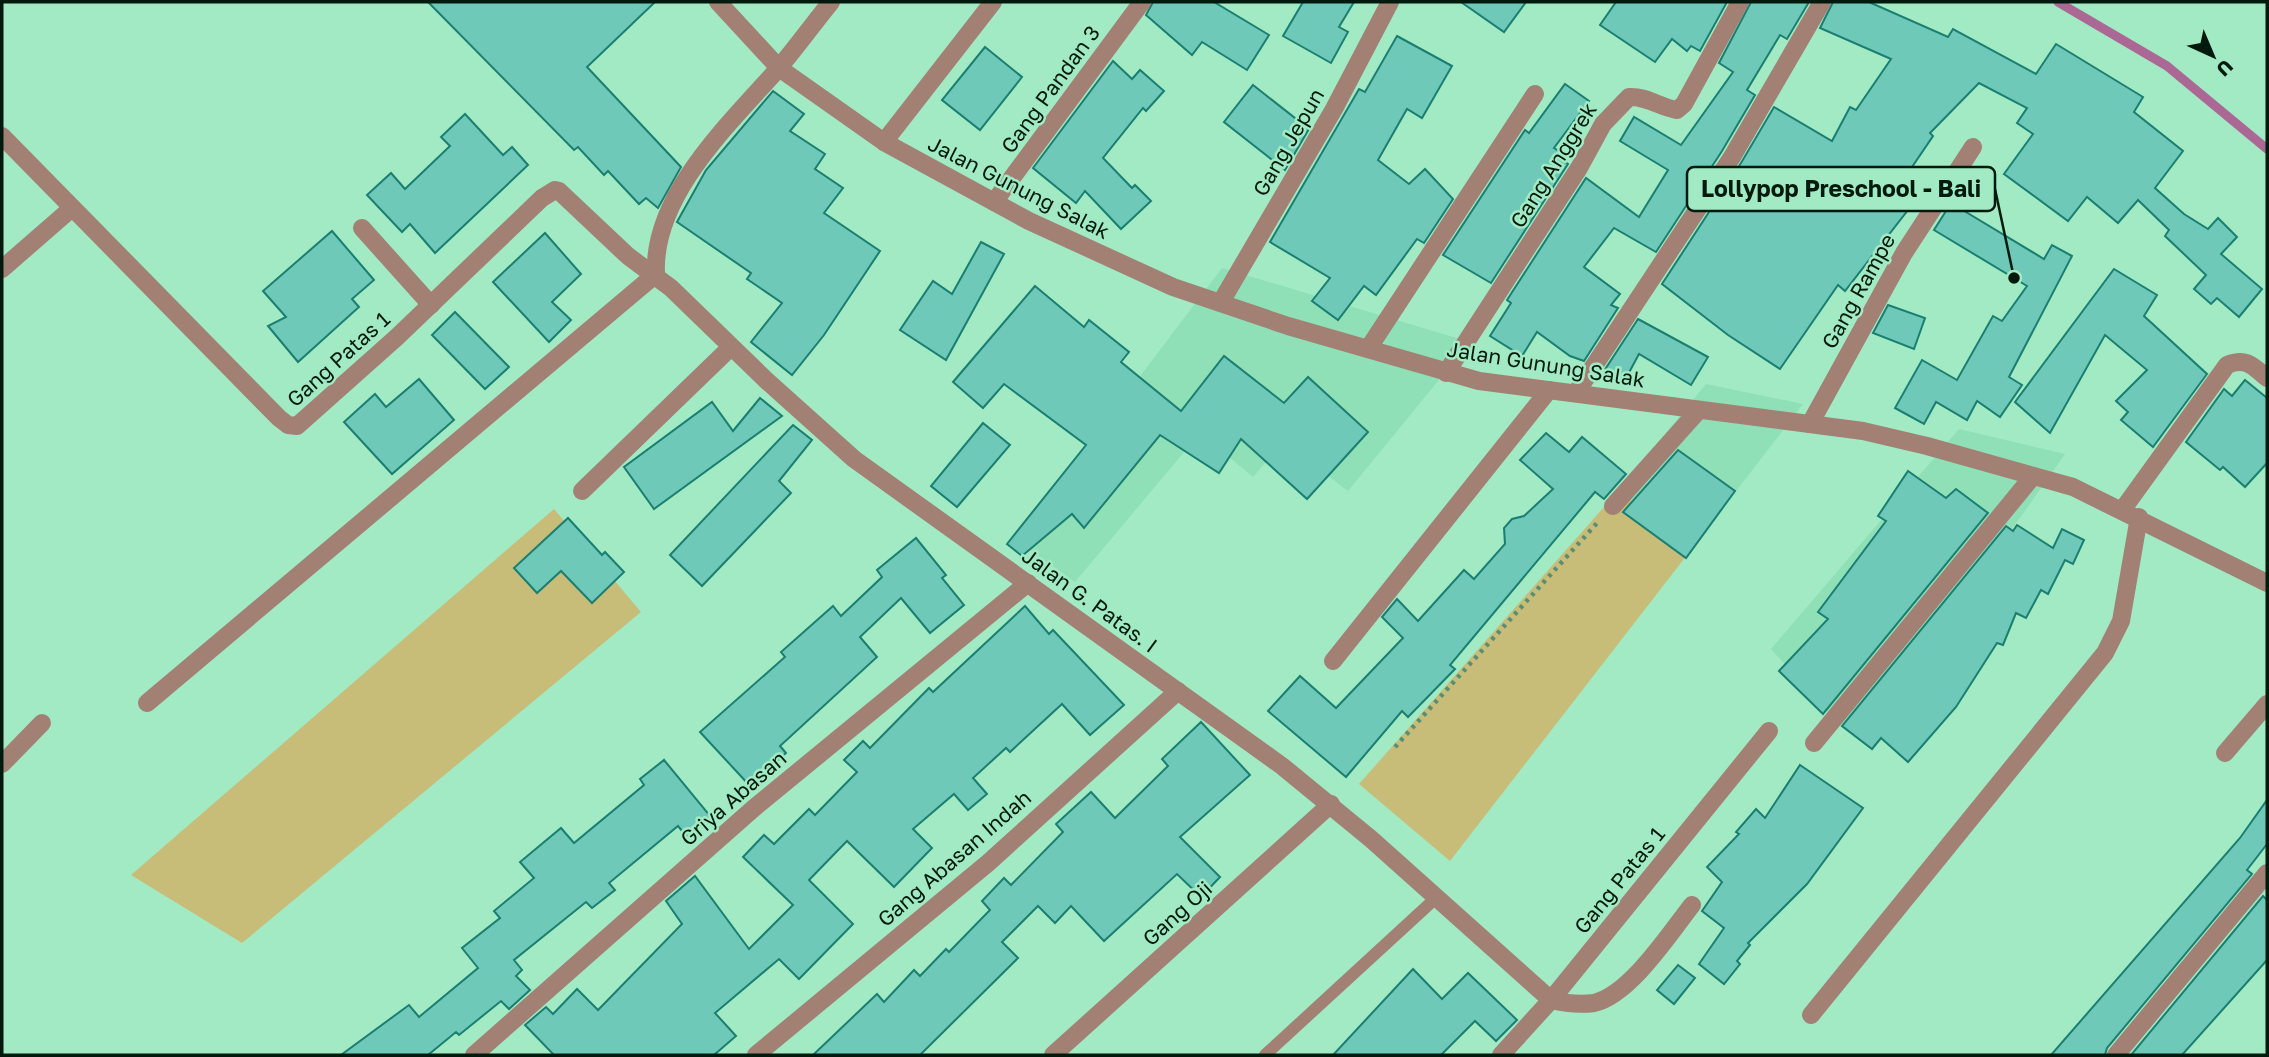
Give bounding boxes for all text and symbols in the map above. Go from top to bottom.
street label: Gang Pandan 3 [995,20,1105,158]
north arrow [2178,21,2248,91]
text: U [2212,55,2238,82]
street label: Gang Jepun [1247,83,1329,201]
street label: Gang Anggrek [1504,98,1602,232]
street label: Jalan Gunung Salak [924,130,1114,244]
callout: Lollypop Preschool - Bali [1687,167,1995,211]
text: Lollypop Preschool - Bali [1701,174,1981,202]
street label: Gang Rampe [1816,229,1900,353]
street label: Gang Patas 1 [281,306,395,412]
street label: Jalan Gunung Salak [1445,335,1647,393]
street label: Jalan G. Patas. I [1017,542,1163,658]
street label: Griya Abasan [675,745,791,851]
street label: Gang Abasan Indah [872,784,1036,932]
street label: Gang Patas 1 [1568,821,1670,939]
street label: Gang Oji [1137,875,1217,951]

